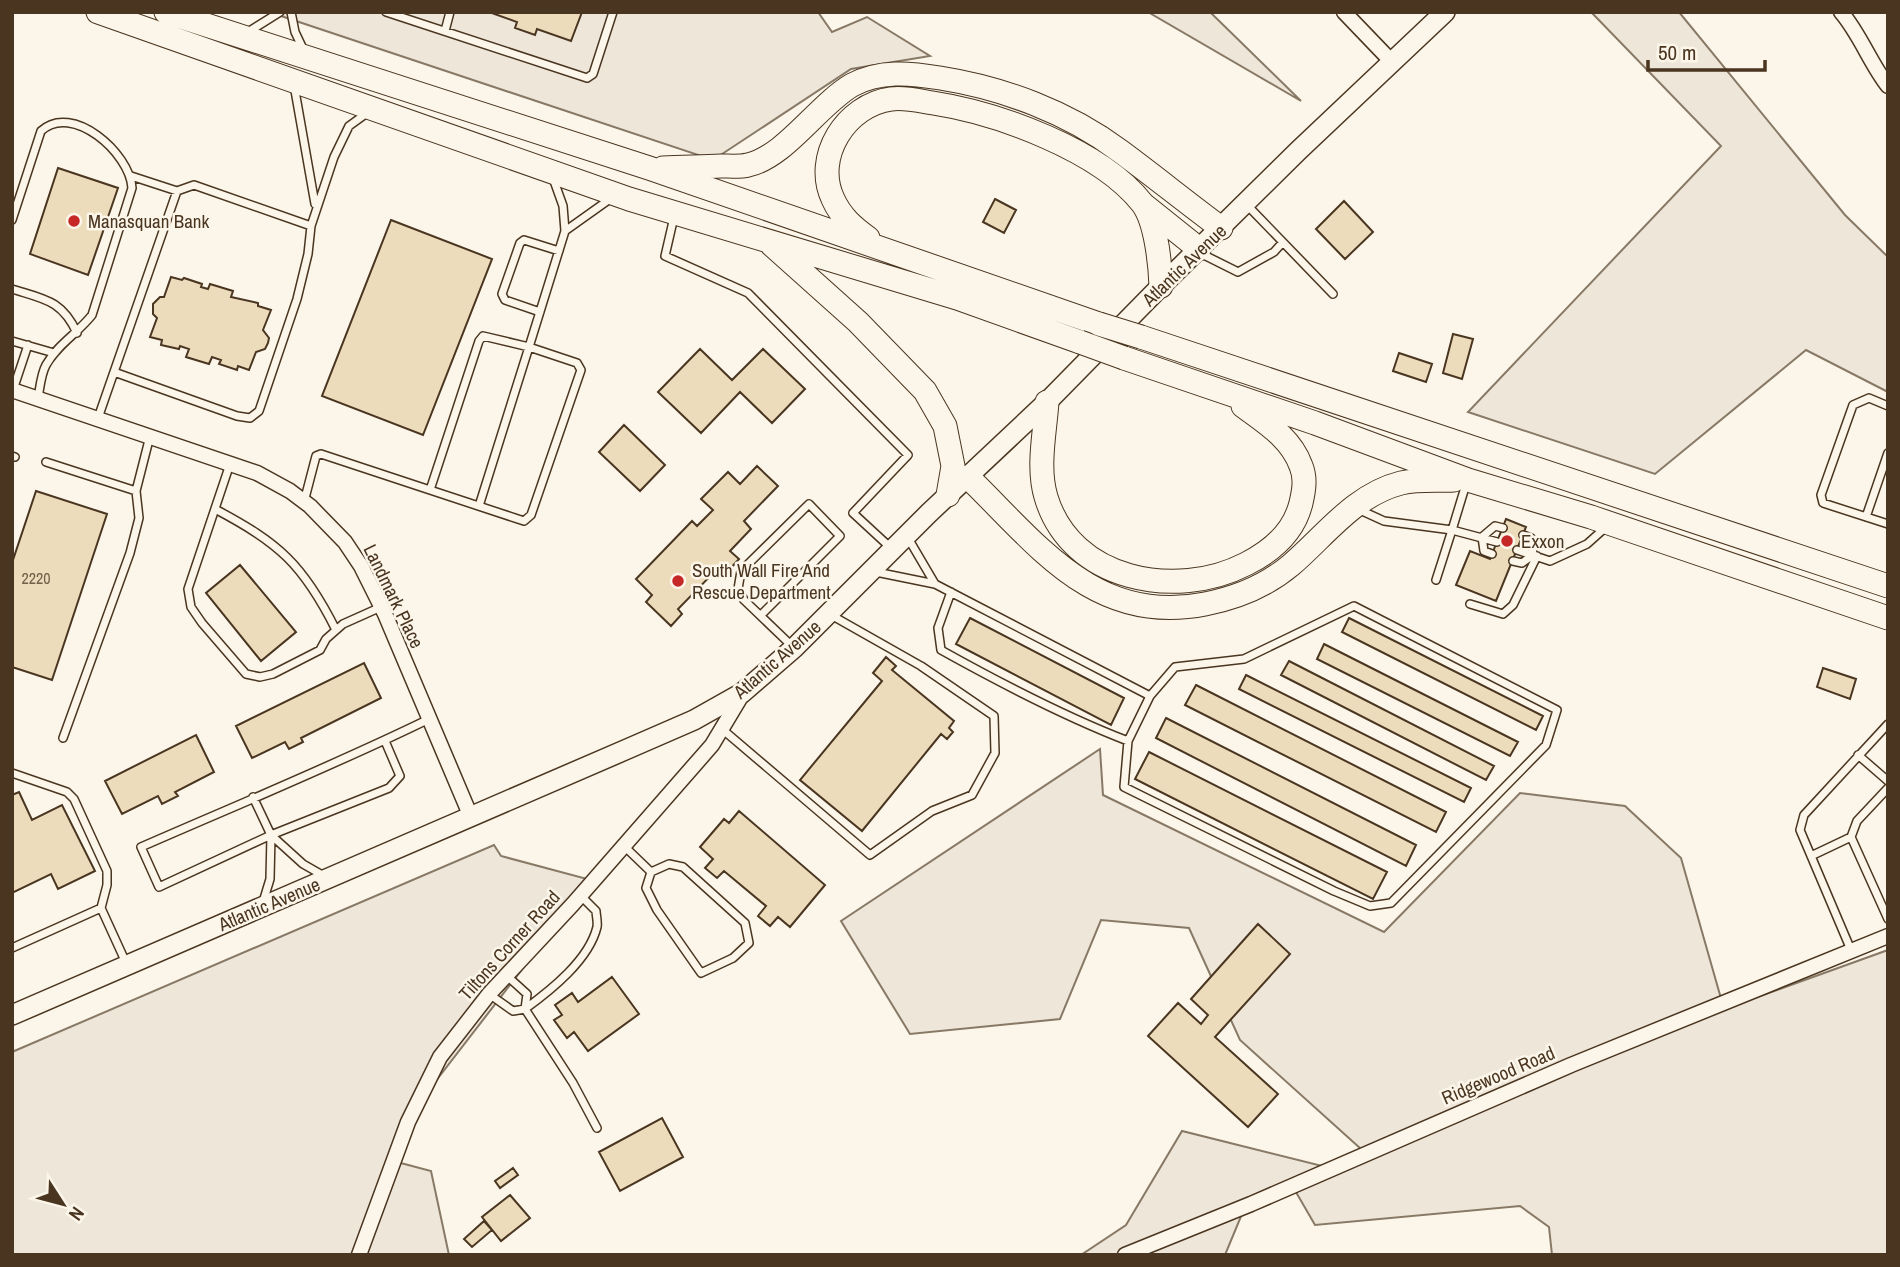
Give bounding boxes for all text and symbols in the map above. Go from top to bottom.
scale bar [1648,28,1765,72]
text: 50 m [1658,38,1696,67]
place label: Manasquan Bank [88,208,209,234]
marker: Manasquan Bank [66,213,82,229]
street label: Atlantic Avenue [1135,218,1232,313]
place label: Exxon [1521,528,1564,554]
marker: Exxon [1499,533,1515,549]
street label: Landmark Place [358,540,430,652]
place label: South Wall Fire And Rescue Department [692,557,831,605]
house number: 2220 [21,567,51,589]
marker: South Wall Fire And Rescue Department [670,573,686,589]
street label: Atlantic Avenue [727,614,826,705]
street label: Atlantic Avenue [213,871,324,937]
street label: Tiltons Corner Road [453,884,565,1006]
street label: Ridgewood Road [1438,1040,1558,1110]
north arrow [28,1169,98,1239]
text: N [63,1202,91,1226]

